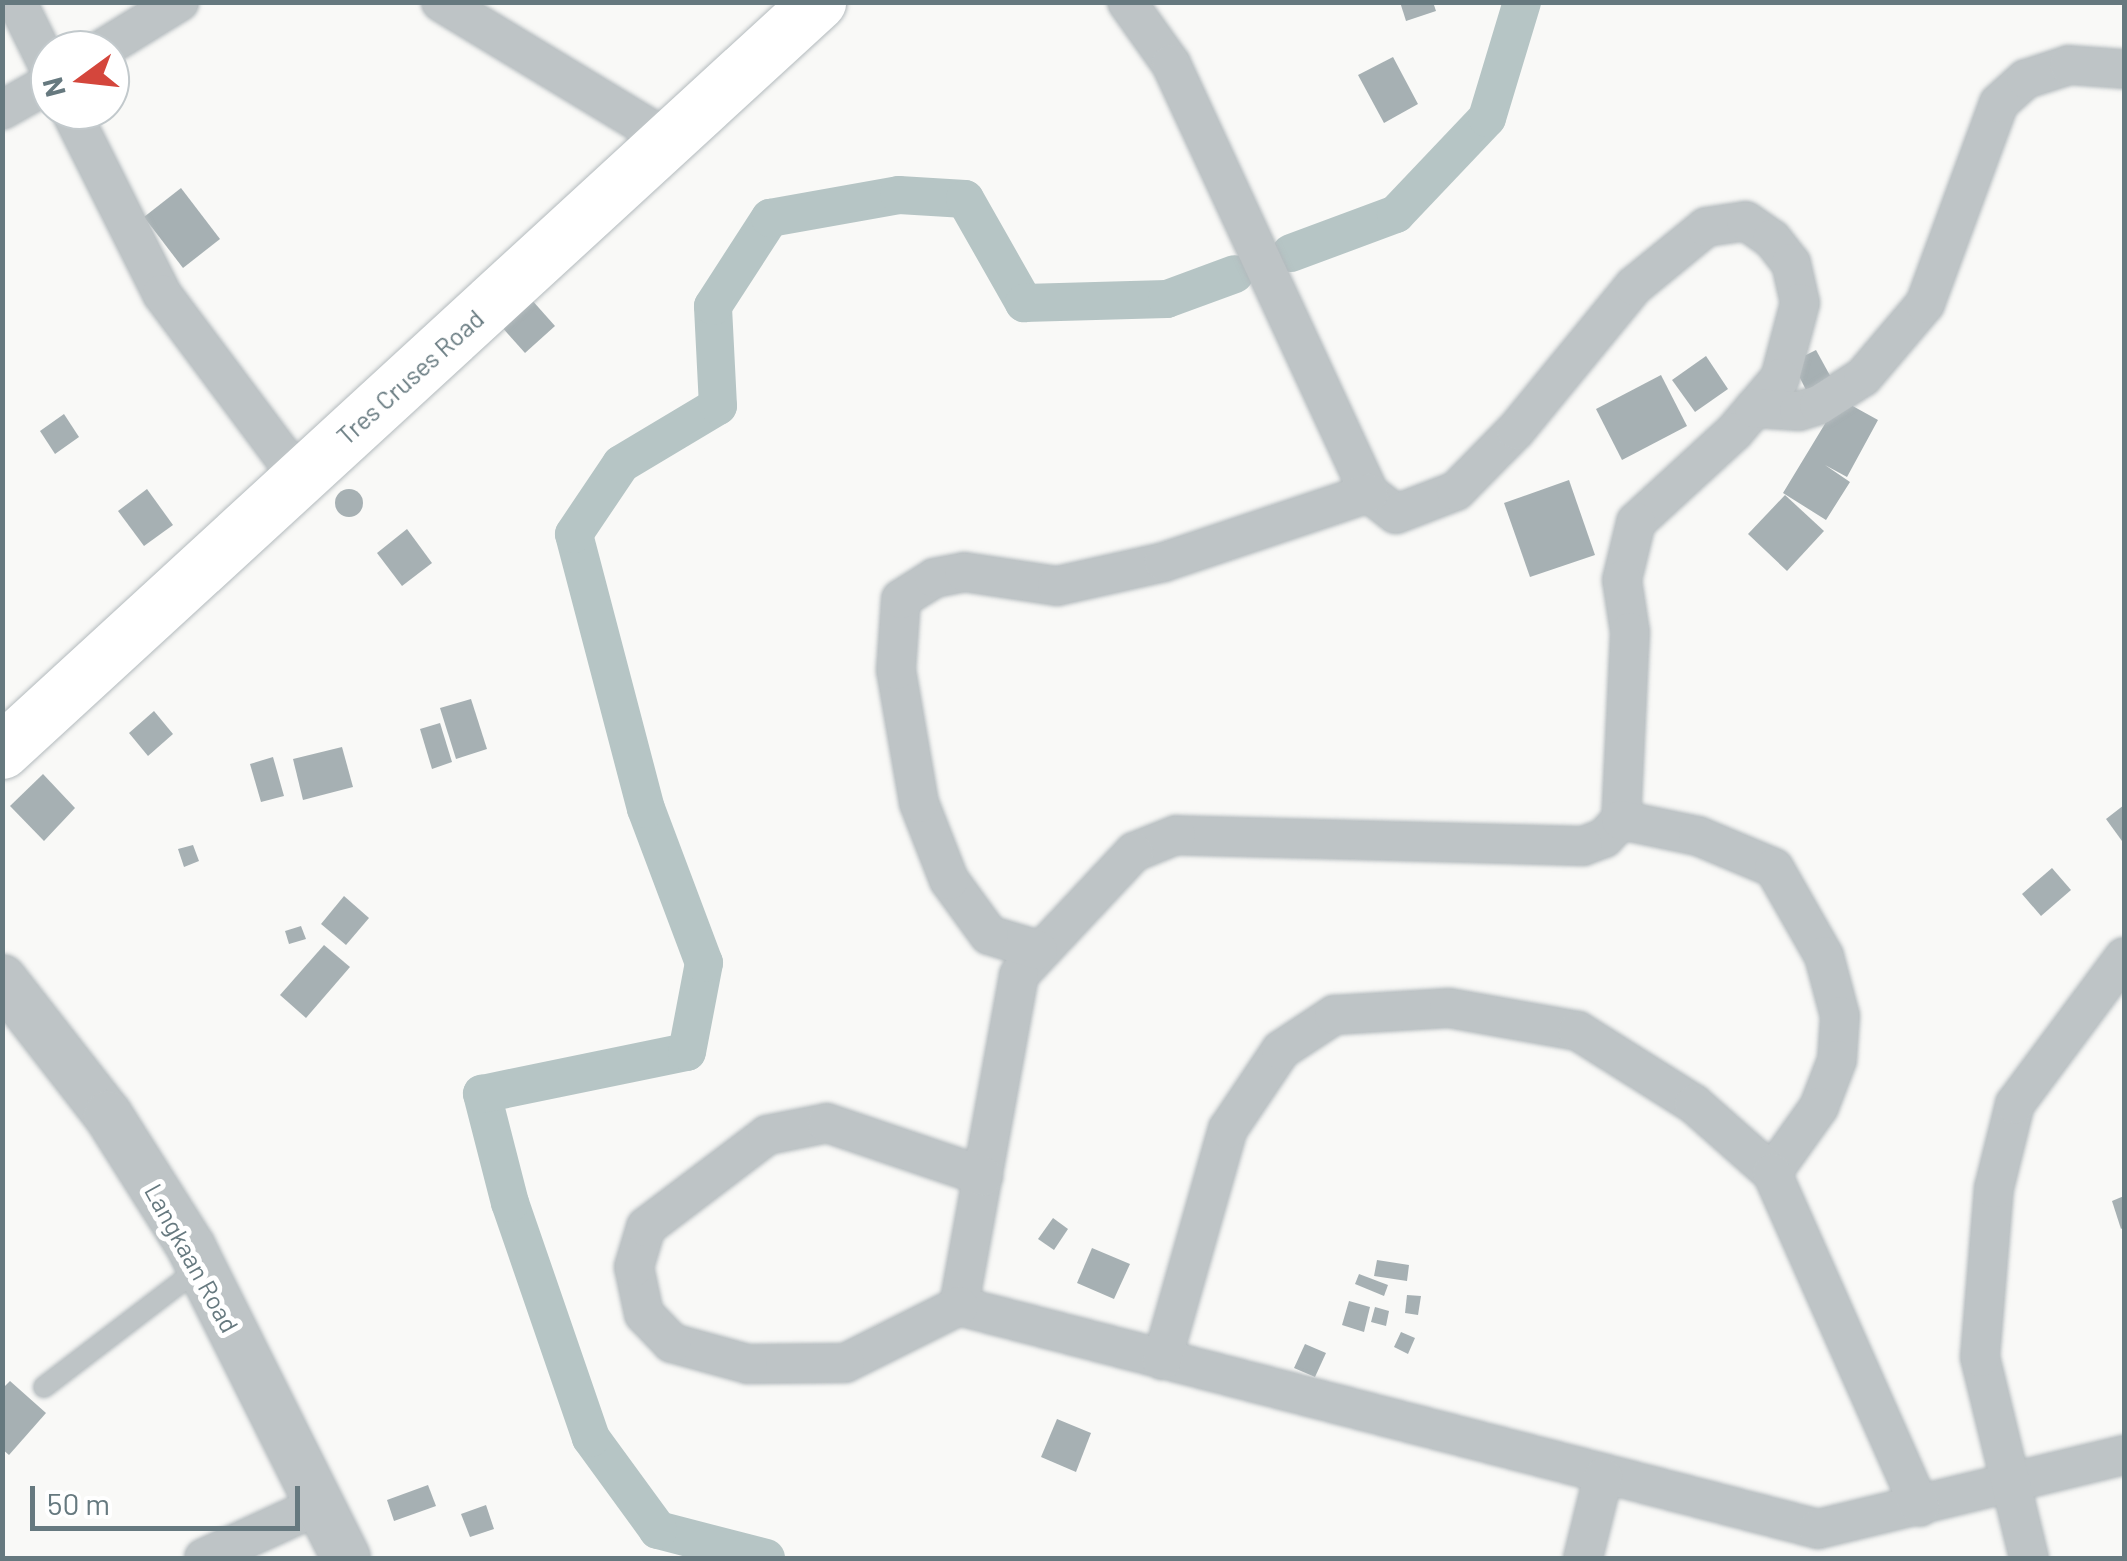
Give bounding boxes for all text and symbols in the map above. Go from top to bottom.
north arrow [30,30,130,130]
text: N [34,74,72,101]
street label: Tres Cruses Road [330,303,490,451]
street label: Langkaan Road [139,1178,245,1338]
scale bar [35,1466,305,1528]
text: 50 m [47,1485,110,1521]

